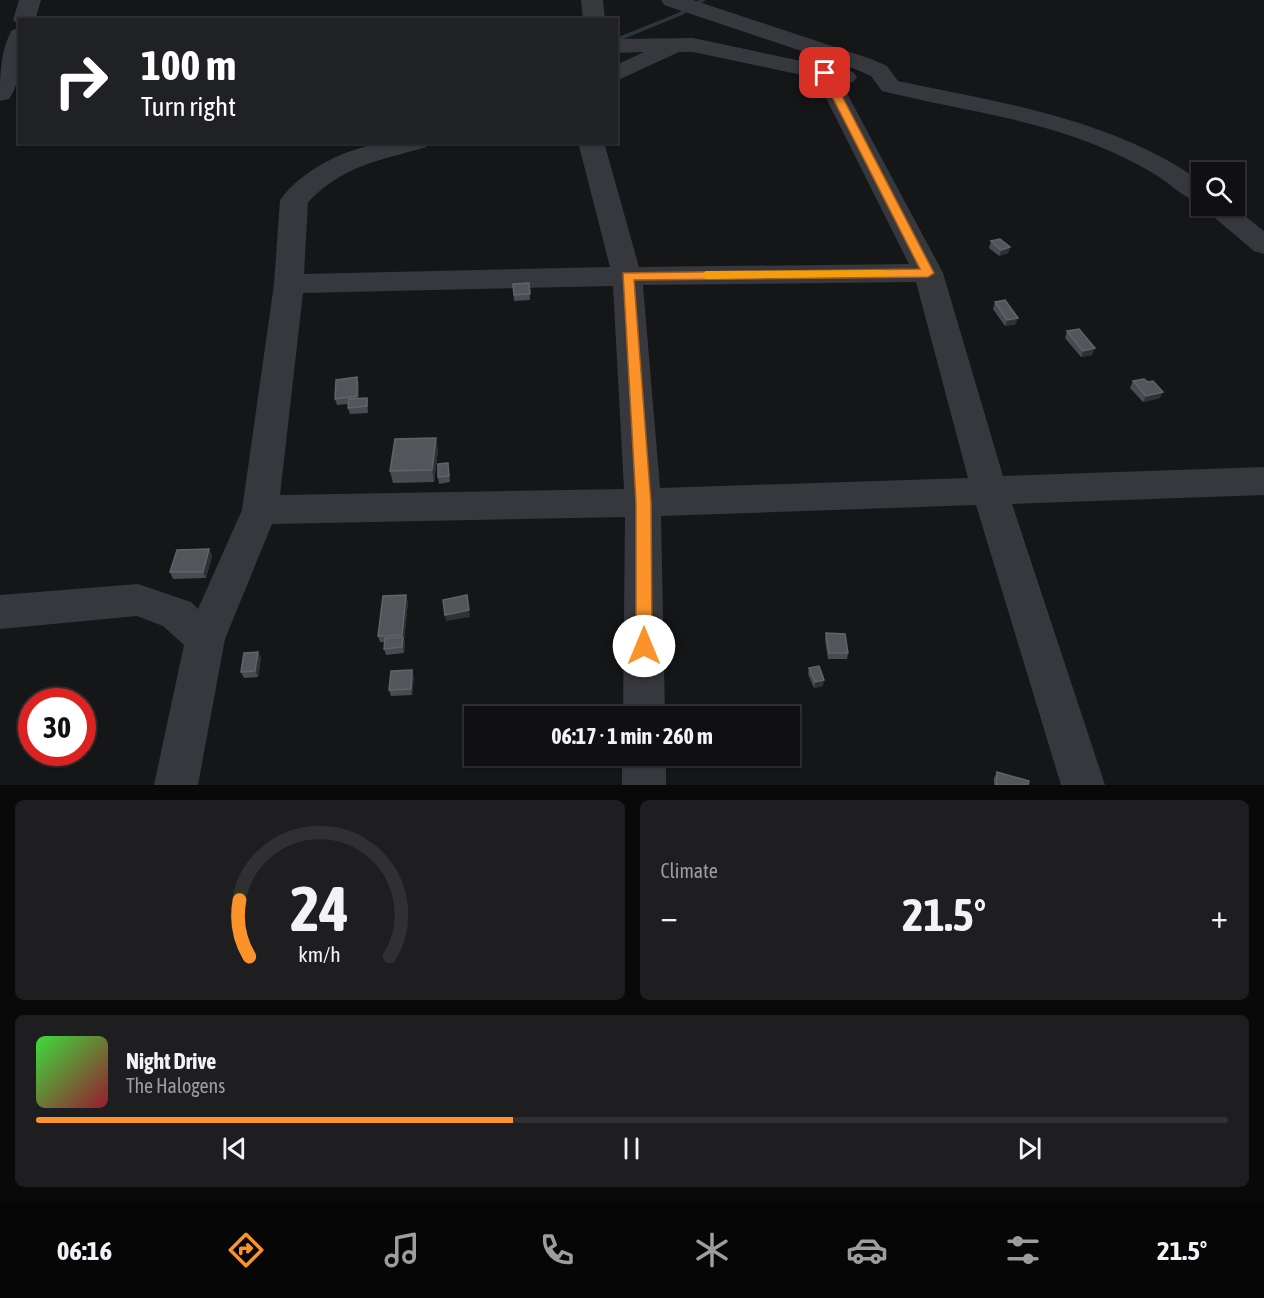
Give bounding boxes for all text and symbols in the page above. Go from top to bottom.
text: 100 m [141,41,236,89]
icon: right [42,42,120,120]
pin [799,47,850,98]
icon: arrive [808,56,841,89]
text: Turn right [141,91,236,122]
map controls [1191,162,1245,216]
button: search [1191,162,1245,216]
position arrow [612,614,676,678]
speed limit sign: 30 [18,688,96,766]
text: 06:17 · 1 min · 260 m [551,723,713,749]
text: Climate [661,859,718,882]
text: 24 [290,873,349,944]
text: 21.5° [902,889,986,941]
text: − [661,897,678,935]
text: + [1211,897,1228,935]
text: km/h [298,942,341,967]
text: Night Drive [126,1048,216,1074]
text: The Halogens [126,1074,225,1097]
icon: previous [218,1132,251,1165]
icon: pause [615,1132,648,1165]
icon: next [1013,1132,1046,1165]
icon: directions [225,1229,267,1271]
icon: music [381,1229,423,1271]
icon: phone [536,1229,578,1271]
icon: climate [691,1229,733,1271]
icon: car [846,1229,888,1271]
icon: filters [1002,1229,1044,1271]
text: 06:16 [57,1235,112,1266]
text: 21.5° [1157,1235,1207,1266]

